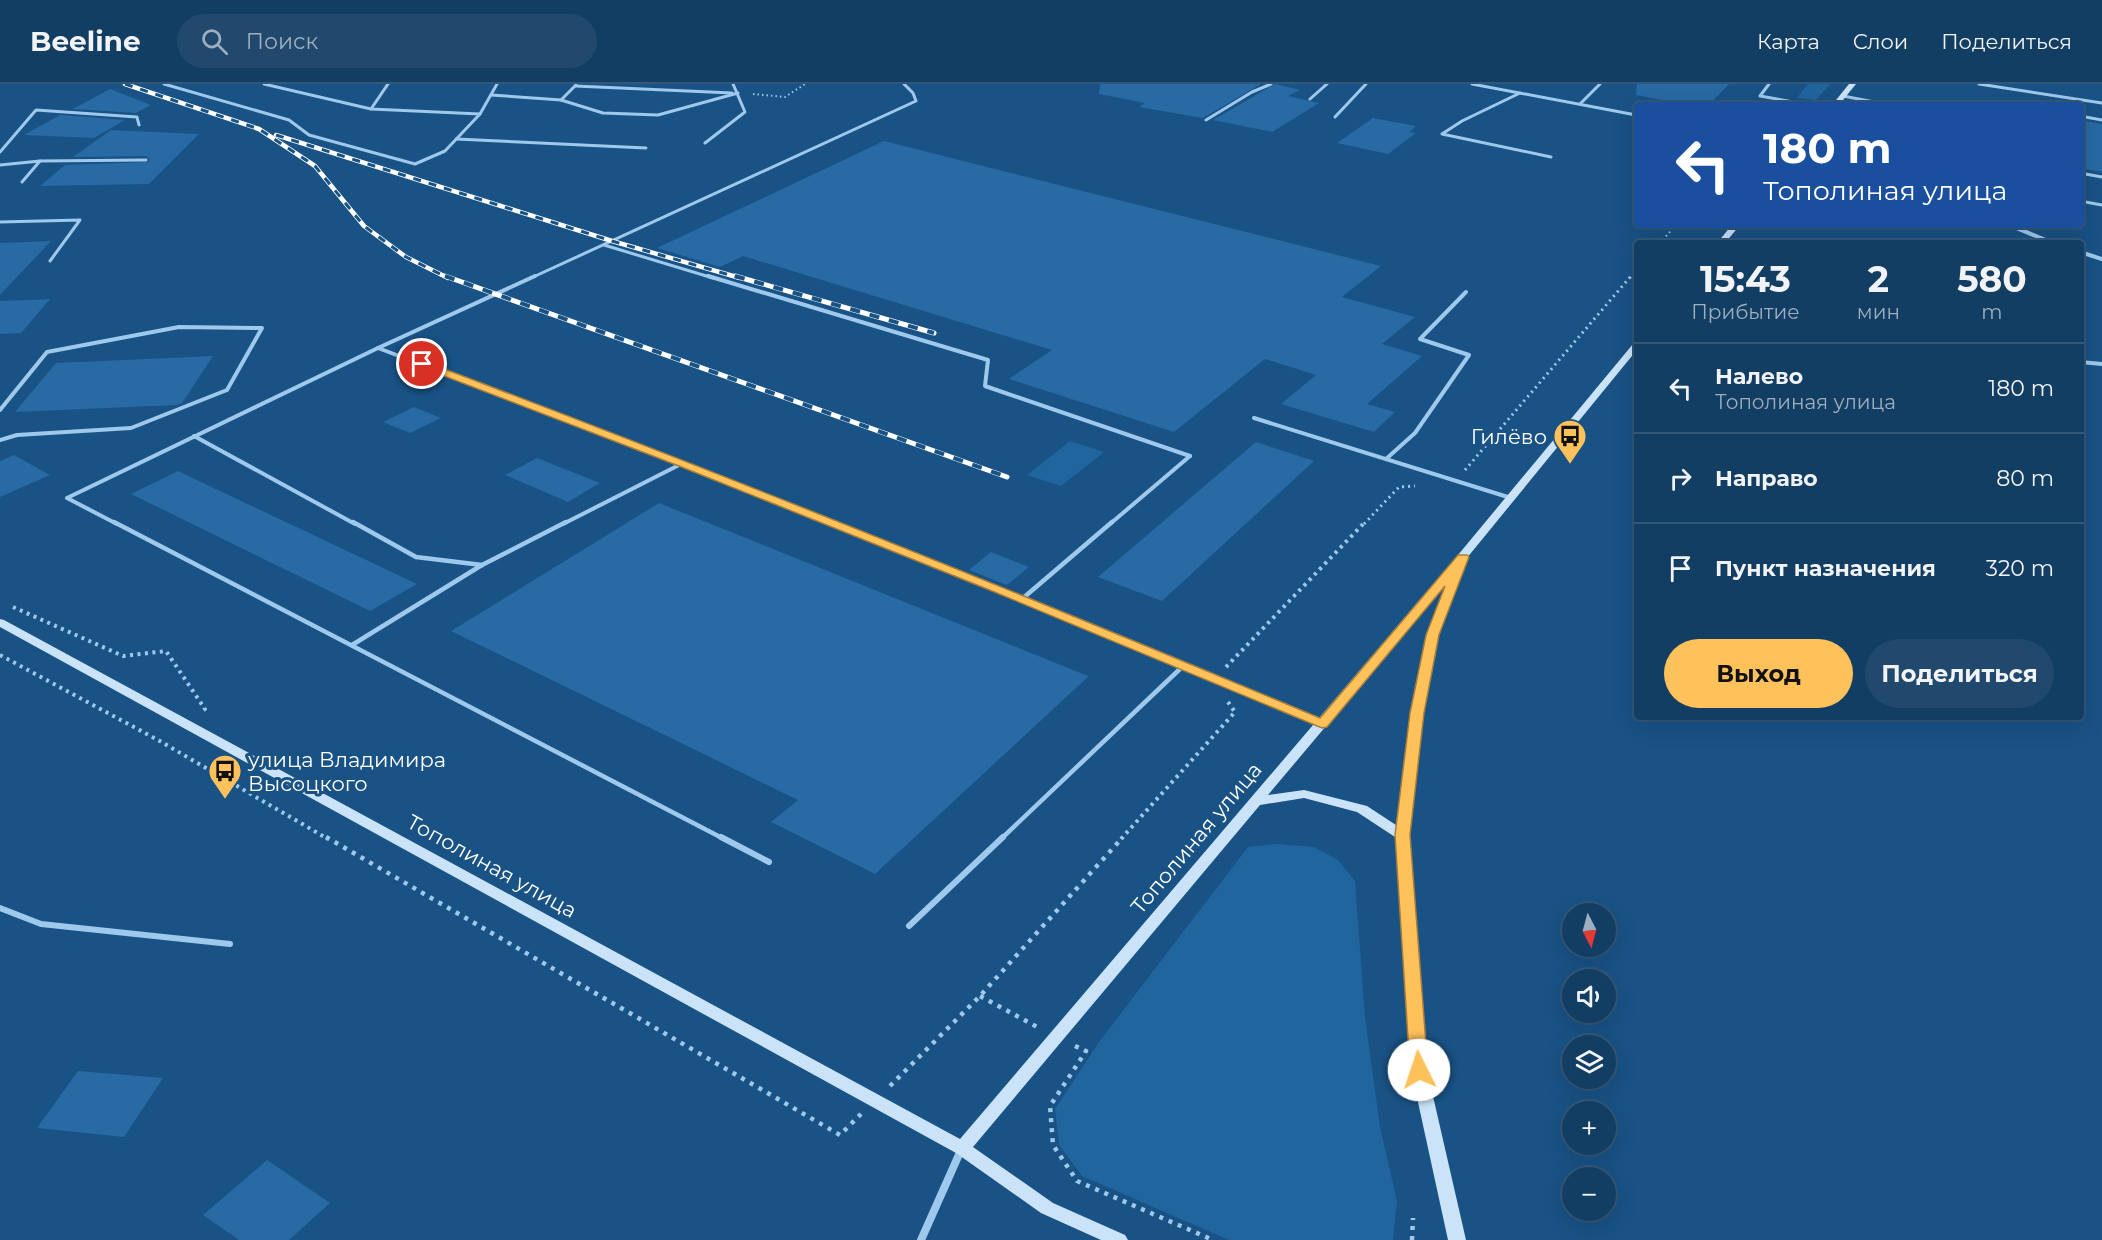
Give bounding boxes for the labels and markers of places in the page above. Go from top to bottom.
pin [396,338,447,389]
bus stop icon: Гилёво [1552,418,1588,465]
place label: Гилёво [1471,424,1547,449]
place label: улица Владимира Высоцкого [247,747,446,796]
bus stop icon: улица Владимира Высоцкого [207,753,243,800]

